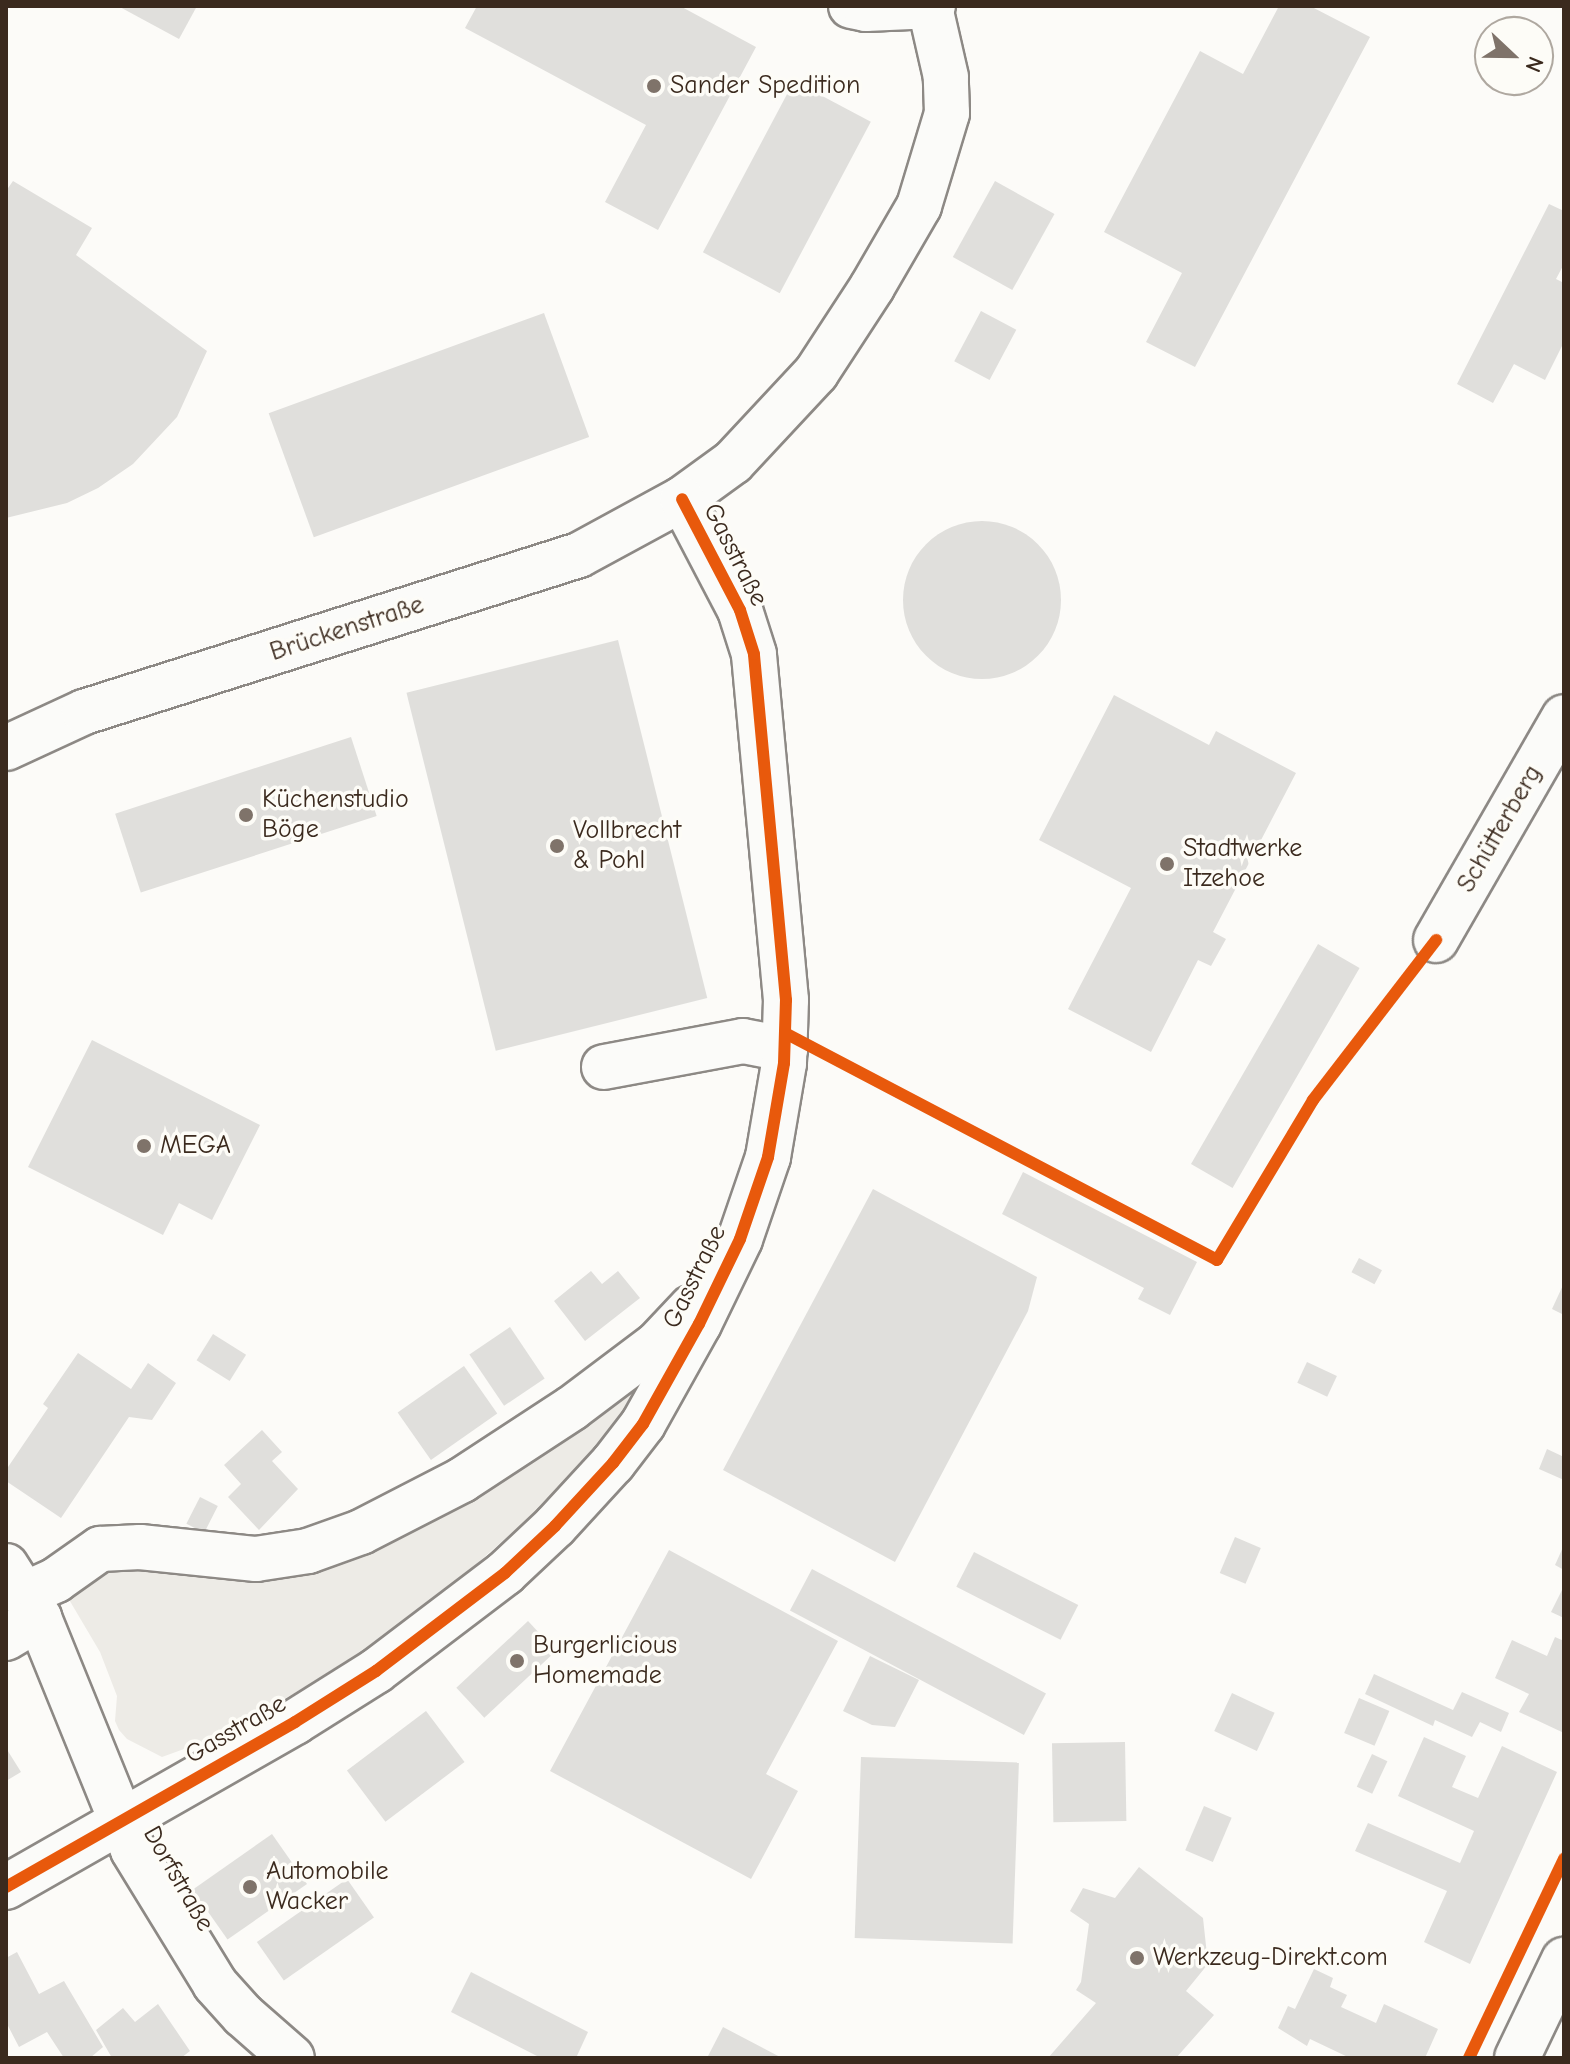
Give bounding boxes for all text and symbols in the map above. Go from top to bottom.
north arrow [1474,16,1554,96]
text: N [1520,53,1549,76]
place label: Sander Spedition [670,70,860,102]
marker: Sander Spedition [645,77,663,95]
street label: Gasstraße [696,498,774,612]
street label: Brückenstraße [266,589,428,669]
street label: Schütterberg [1451,760,1549,898]
place label: Küchenstudio Böge [262,784,409,846]
marker: Küchenstudio Böge [237,806,255,824]
place label: Vollbrecht & Pohl [573,815,681,876]
place label: Stadtwerke Itzehoe [1183,833,1302,894]
marker: Vollbrecht & Pohl [548,837,566,855]
marker: Stadtwerke Itzehoe [1158,855,1176,873]
place label: MEGA [160,1130,231,1162]
marker: MEGA [135,1137,153,1155]
street label: Gasstraße [657,1220,733,1334]
place label: Burgerlicious Homemade [533,1630,677,1692]
marker: Burgerlicious Homemade [508,1652,526,1670]
street label: Gasstraße [180,1689,292,1771]
street label: Dorfstraße [136,1821,220,1937]
place label: Automobile Wacker [266,1856,389,1918]
marker: Automobile Wacker [241,1878,259,1896]
place label: Werkzeug-Direkt.com [1153,1942,1388,1974]
marker: Werkzeug-Direkt.com [1128,1949,1146,1967]

